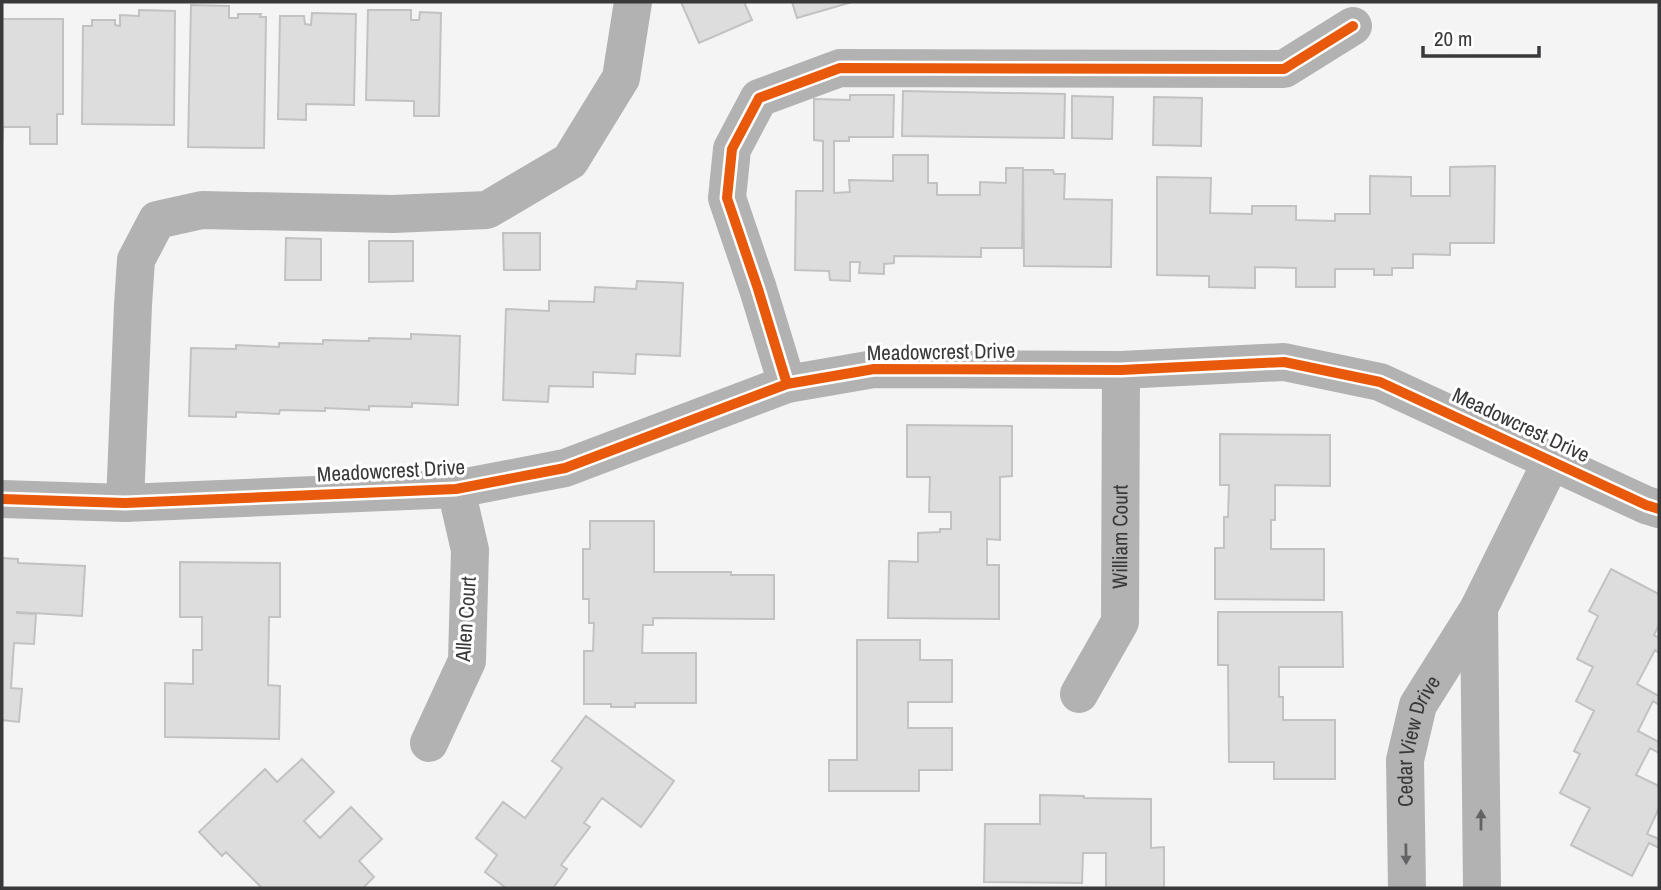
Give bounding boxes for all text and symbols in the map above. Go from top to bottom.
scale bar [1423,14,1538,58]
text: 20 m [1434,24,1472,53]
street label: Meadowcrest Drive [867,336,1015,367]
street label: Meadowcrest Drive [1448,380,1595,469]
street label: Meadowcrest Drive [316,452,466,489]
street label: William Court [1105,484,1135,589]
street label: Allen Court [448,575,483,663]
street label: Cedar View Drive [1390,670,1447,807]
one-way arrow [1475,809,1487,831]
one-way arrow [1400,843,1412,865]

